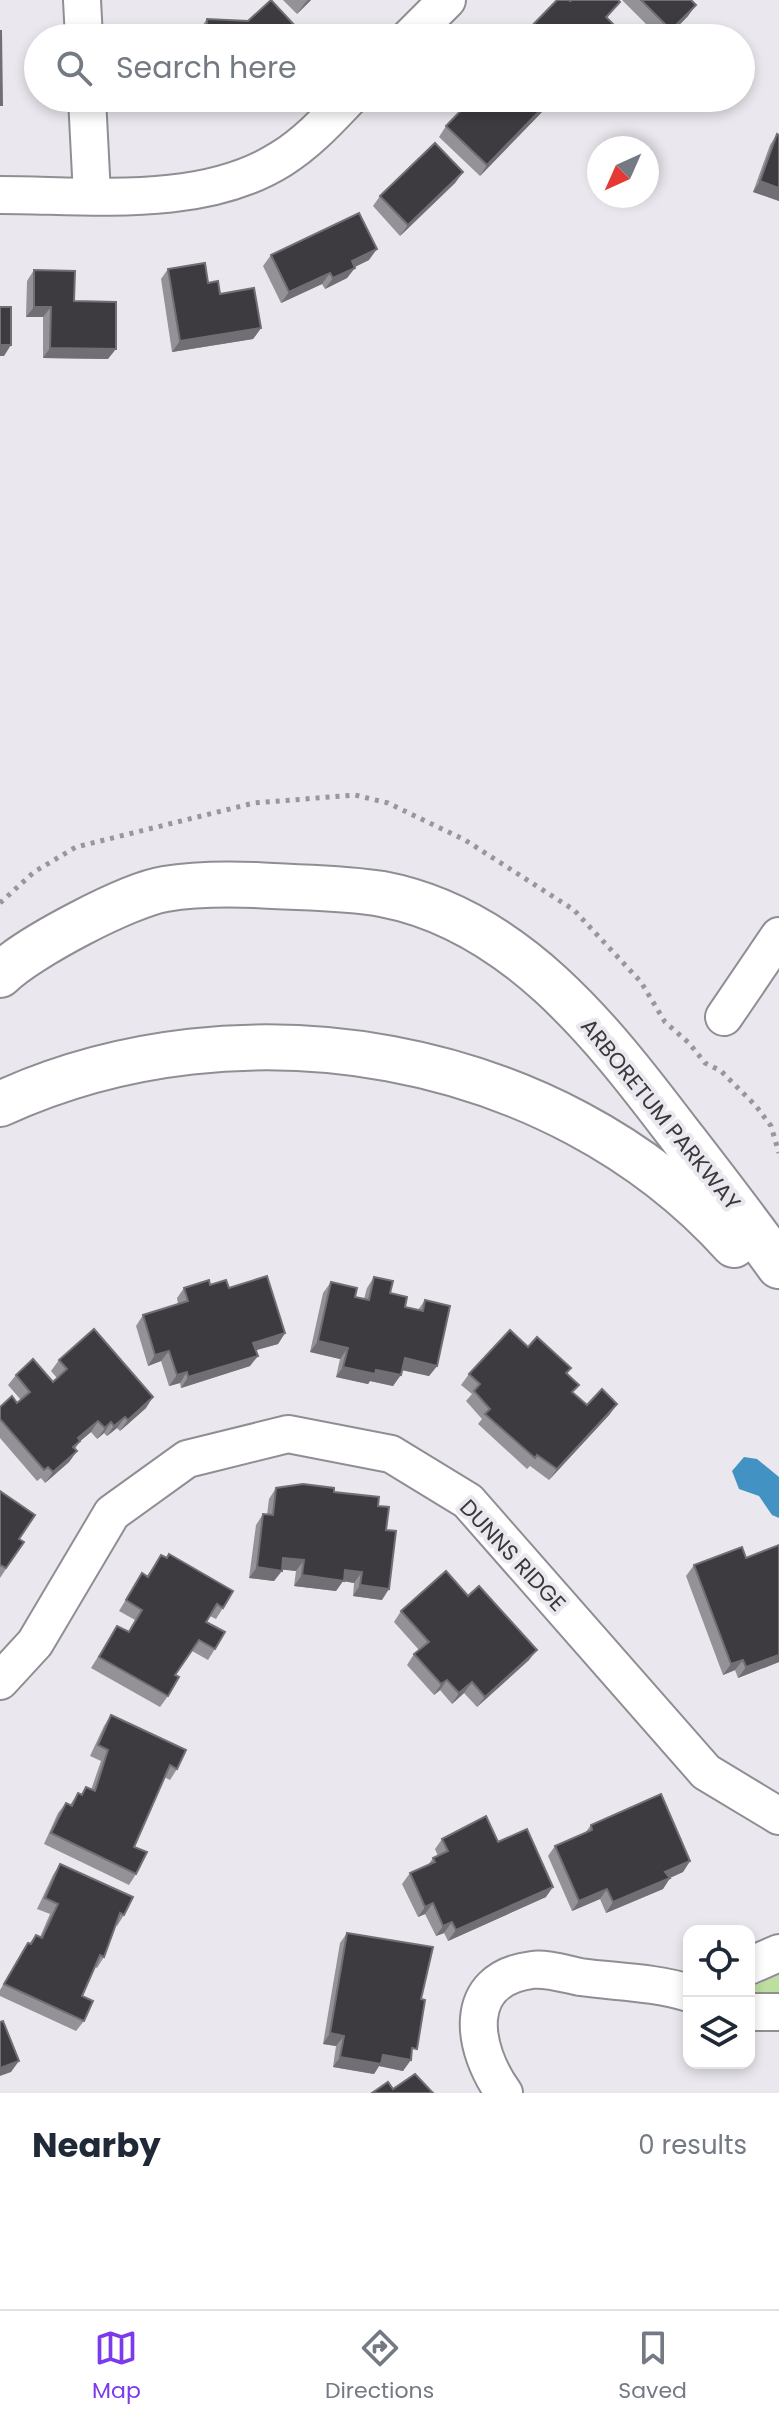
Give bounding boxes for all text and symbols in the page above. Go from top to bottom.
search box [24,24,755,112]
icon: search [52,46,96,90]
text: Search here [116,46,297,89]
north arrow [587,136,659,208]
street label: ARBORETUM PARKWAY [574,1012,748,1217]
street label: DUNNS RIDGE [453,1493,573,1618]
map controls [683,1925,755,2069]
button: locate [683,1925,755,1997]
button: layers [683,1997,755,2069]
text: Nearby [32,2121,161,2169]
text: 0 results [638,2127,747,2163]
tab: Map [92,2326,141,2407]
tab: Directions [325,2326,434,2407]
tab: Saved [618,2326,687,2407]

